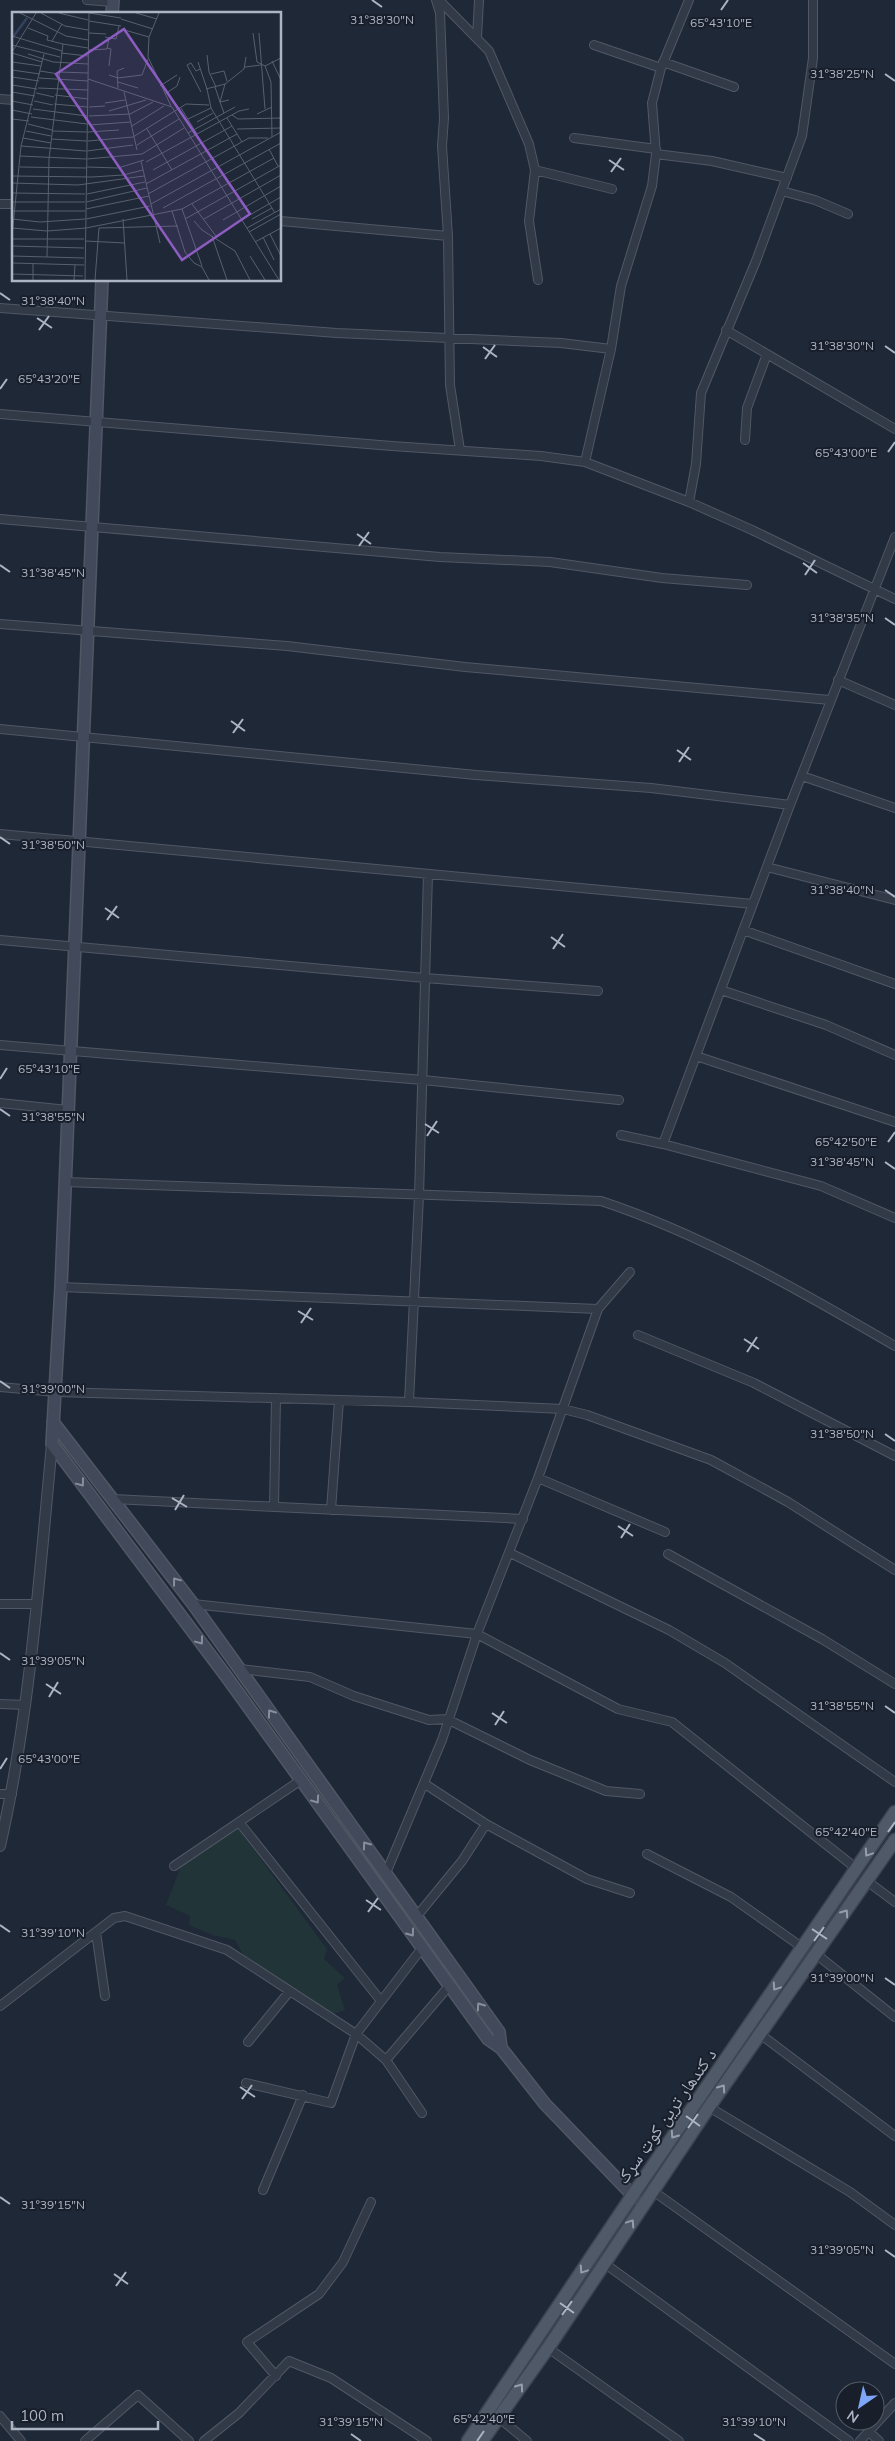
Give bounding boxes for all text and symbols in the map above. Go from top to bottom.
inset map [12,12,281,281]
text: 31°38'30"N [350,12,414,27]
text: 65°43'10"E [690,15,752,30]
text: 31°38'25"N [810,66,874,81]
text: 31°38'40"N [21,293,85,308]
text: 31°38'30"N [810,338,874,353]
text: 65°43'20"E [18,371,80,386]
text: 65°43'00"E [815,445,877,460]
text: 31°38'45"N [21,565,85,580]
text: 31°38'35"N [810,610,874,625]
text: 31°38'50"N [21,837,85,852]
text: 31°38'40"N [810,882,874,897]
text: 65°43'10"E [18,1061,80,1076]
text: 31°38'55"N [21,1109,85,1124]
text: 65°42'50"E [815,1134,877,1149]
text: 31°38'45"N [810,1154,874,1169]
text: 31°39'00"N [21,1381,85,1396]
text: 31°38'50"N [810,1426,874,1441]
one-way arrow [76,1477,84,1486]
one-way arrow [173,1578,181,1587]
one-way arrow [194,1635,203,1645]
text: 31°39'05"N [21,1653,85,1668]
text: 31°38'55"N [810,1698,874,1713]
one-way arrow [268,1709,277,1719]
text: 65°43'00"E [18,1751,80,1766]
one-way arrow [310,1795,319,1804]
text: 65°42'40"E [815,1824,877,1839]
one-way arrow [363,1841,372,1851]
one-way arrow [865,1847,874,1856]
one-way arrow [839,1909,848,1918]
text: 31°39'10"N [21,1925,85,1940]
one-way arrow [405,1927,414,1937]
text: 31°39'00"N [810,1970,874,1985]
one-way arrow [773,1981,782,1990]
one-way arrow [477,2002,486,2011]
street label: د کندهار ترين کوټ سړک [611,2044,721,2188]
one-way arrow [716,2085,725,2094]
one-way arrow [671,2129,680,2139]
text: 31°39'15"N [21,2197,85,2212]
one-way arrow [625,2220,634,2229]
text: 31°39'05"N [810,2242,874,2257]
one-way arrow [580,2264,590,2273]
north arrow [835,2381,885,2431]
one-way arrow [514,2383,523,2393]
scale bar [12,2398,159,2430]
text: 100 m [20,2406,64,2425]
text: N [843,2406,862,2427]
text: 65°42'40"E [453,2411,515,2426]
text: 31°39'15"N [319,2414,383,2429]
text: 31°39'10"N [722,2414,786,2429]

